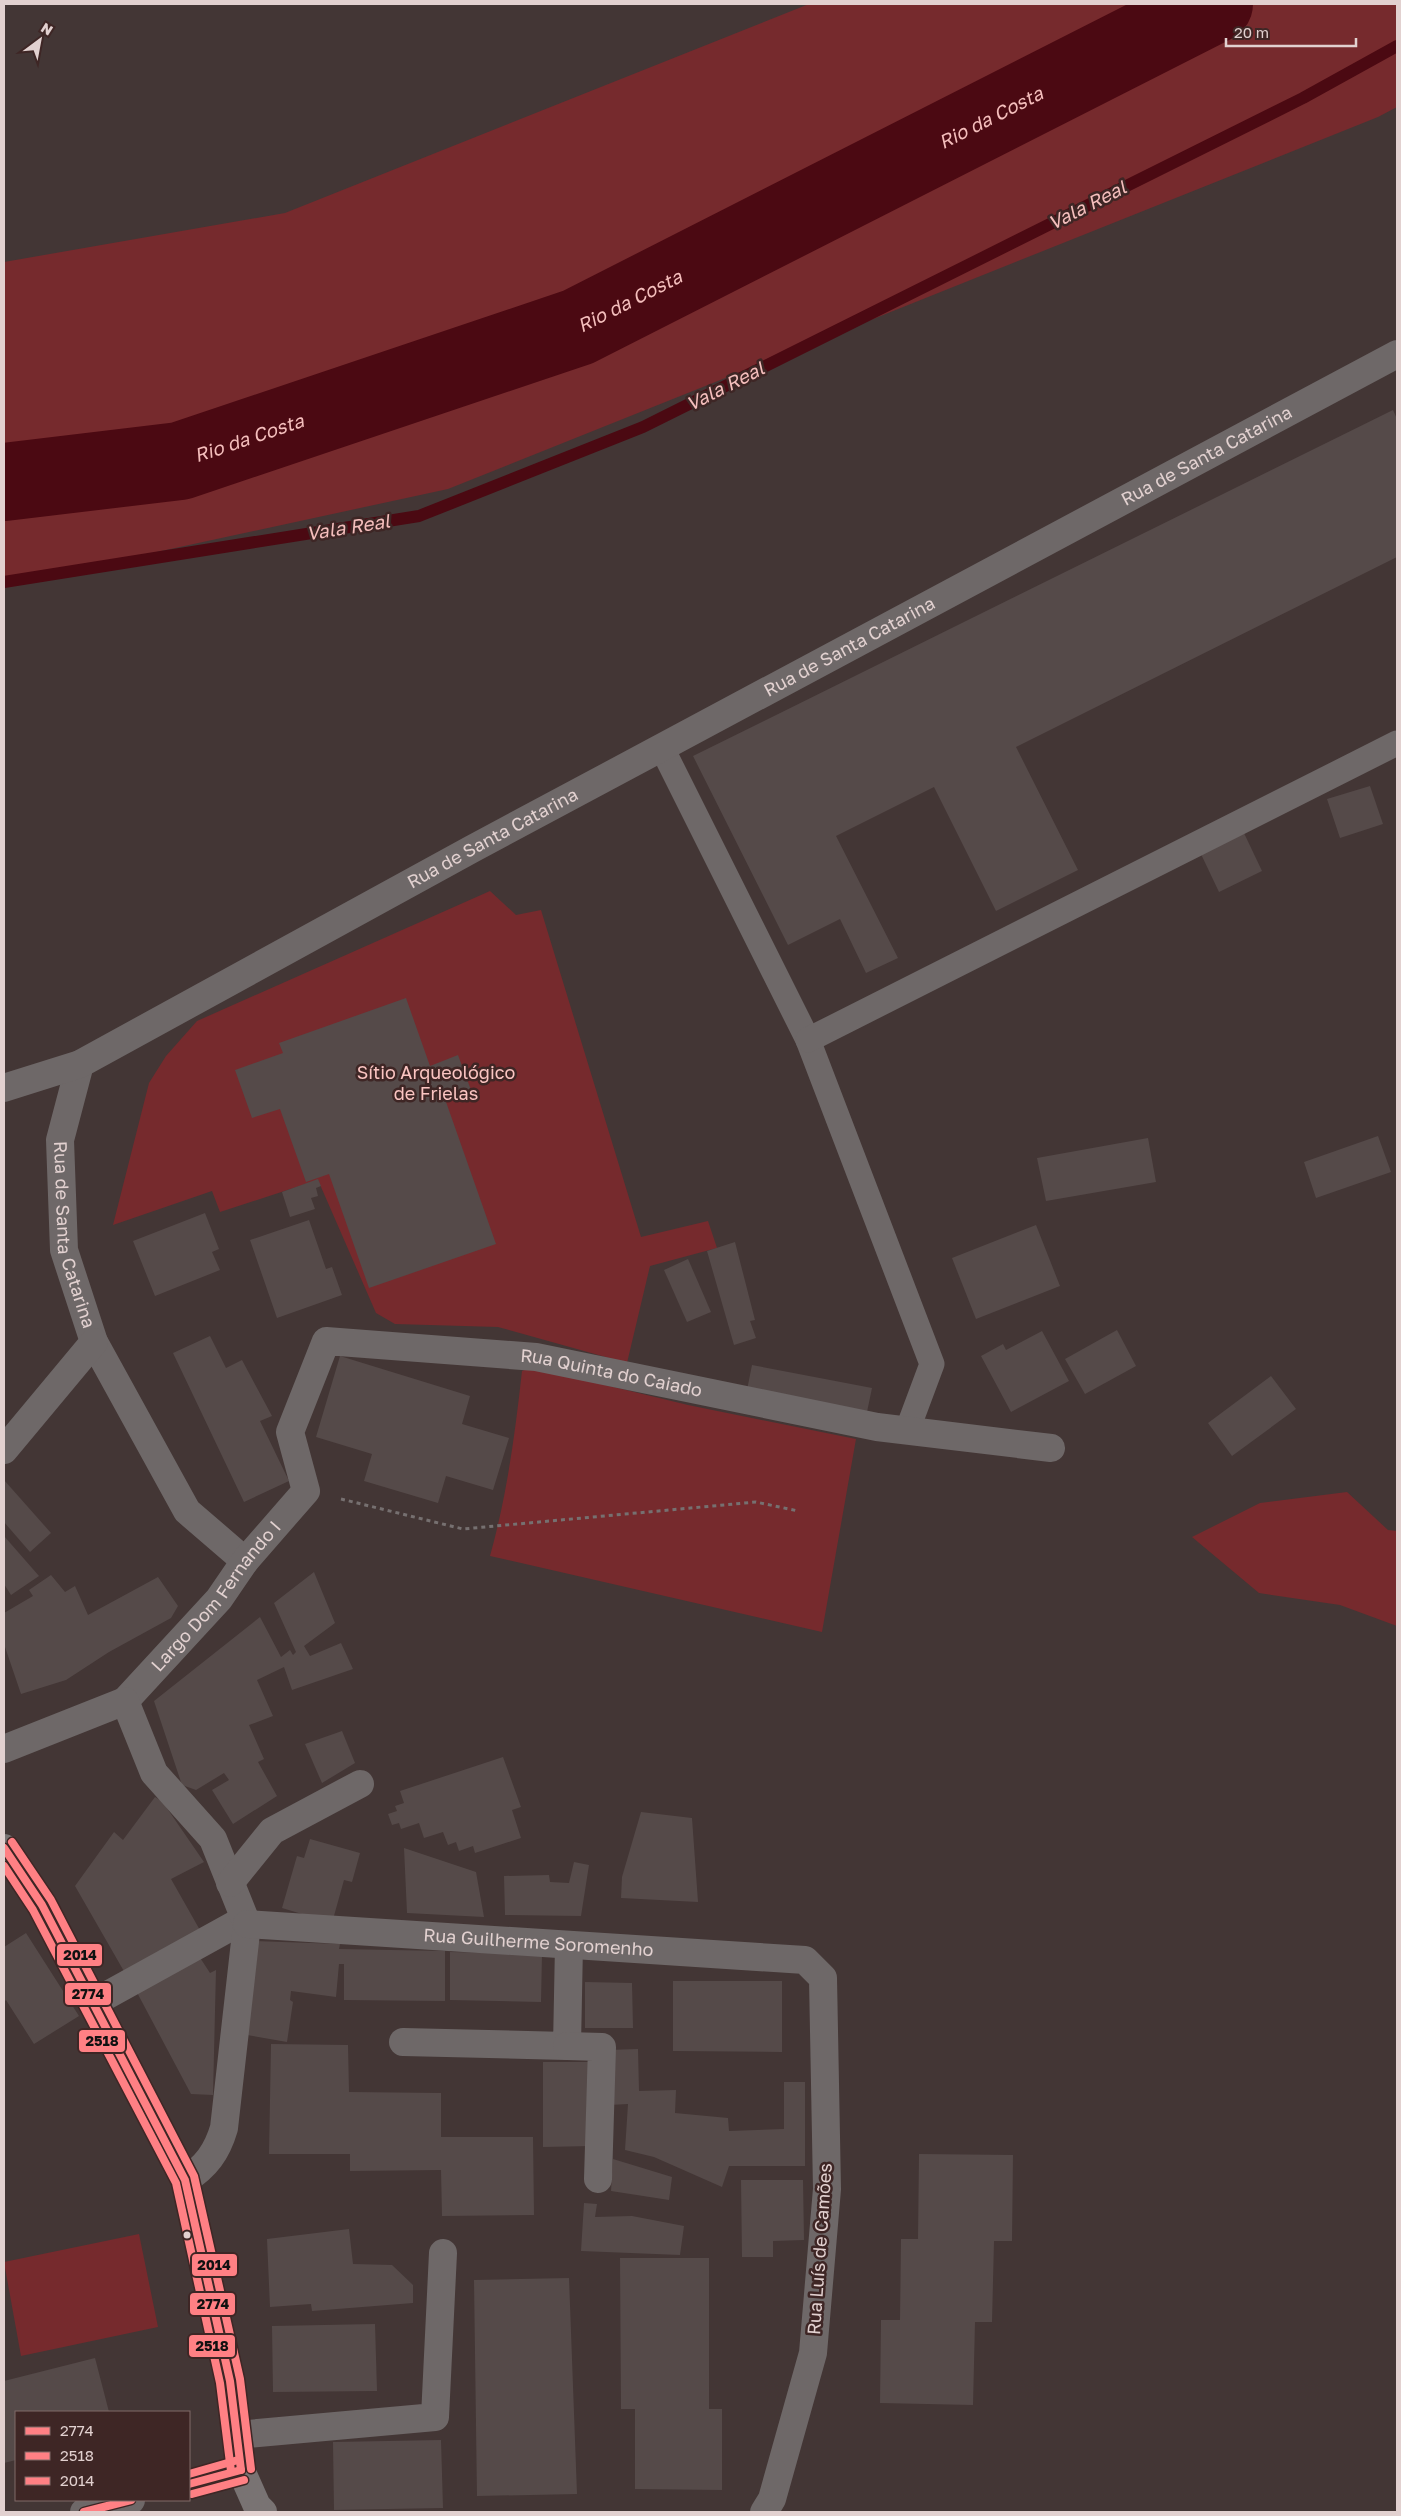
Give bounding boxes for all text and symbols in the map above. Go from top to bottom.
north arrow [15,15,65,65]
scale bar [1226,15,1356,47]
text: N [38,19,56,39]
text: 20 m [1234,23,1269,41]
water label: Rio da Costa [934,80,1048,153]
water label: Vala Real [1044,175,1130,234]
water label: Rio da Costa [573,264,687,336]
water label: Vala Real [682,356,768,415]
street label: Rua de Santa Catarina [1117,400,1295,510]
water label: Rio da Costa [191,408,308,466]
water label: Vala Real [304,508,392,544]
street label: Rua de Santa Catarina [760,591,938,701]
street label: Rua de Santa Catarina [403,782,581,892]
park label: Sítio Arqueológico de Frielas [357,1061,515,1104]
street label: Rua de Santa Catarina [50,1141,101,1331]
street label: Rua Quinta do Caiado [520,1344,704,1401]
street label: Largo Dom Fernando I [146,1516,285,1675]
street label: Rua Guilherme Soromenho [423,1923,654,1960]
line badge: 2014 [56,1943,103,1967]
text: 2014 [63,1946,97,1963]
line badge: 2774 [64,1982,112,2006]
text: 2774 [72,1985,105,2002]
line badge: 2518 [78,2029,126,2053]
text: 2518 [85,2032,119,2049]
street label: Rua Luís de Camões [802,2162,836,2336]
unlabelled marker [182,2230,192,2240]
line badge: 2014 [191,2253,238,2277]
text: 2014 [197,2256,231,2273]
line badge: 2774 [189,2292,236,2316]
text: 2774 [197,2295,230,2312]
line badge: 2518 [188,2334,236,2358]
text: 2518 [195,2337,229,2354]
legend [15,2411,190,2501]
text: 2774 [60,2421,94,2439]
text: 2518 [60,2446,94,2464]
text: 2014 [60,2471,94,2489]

